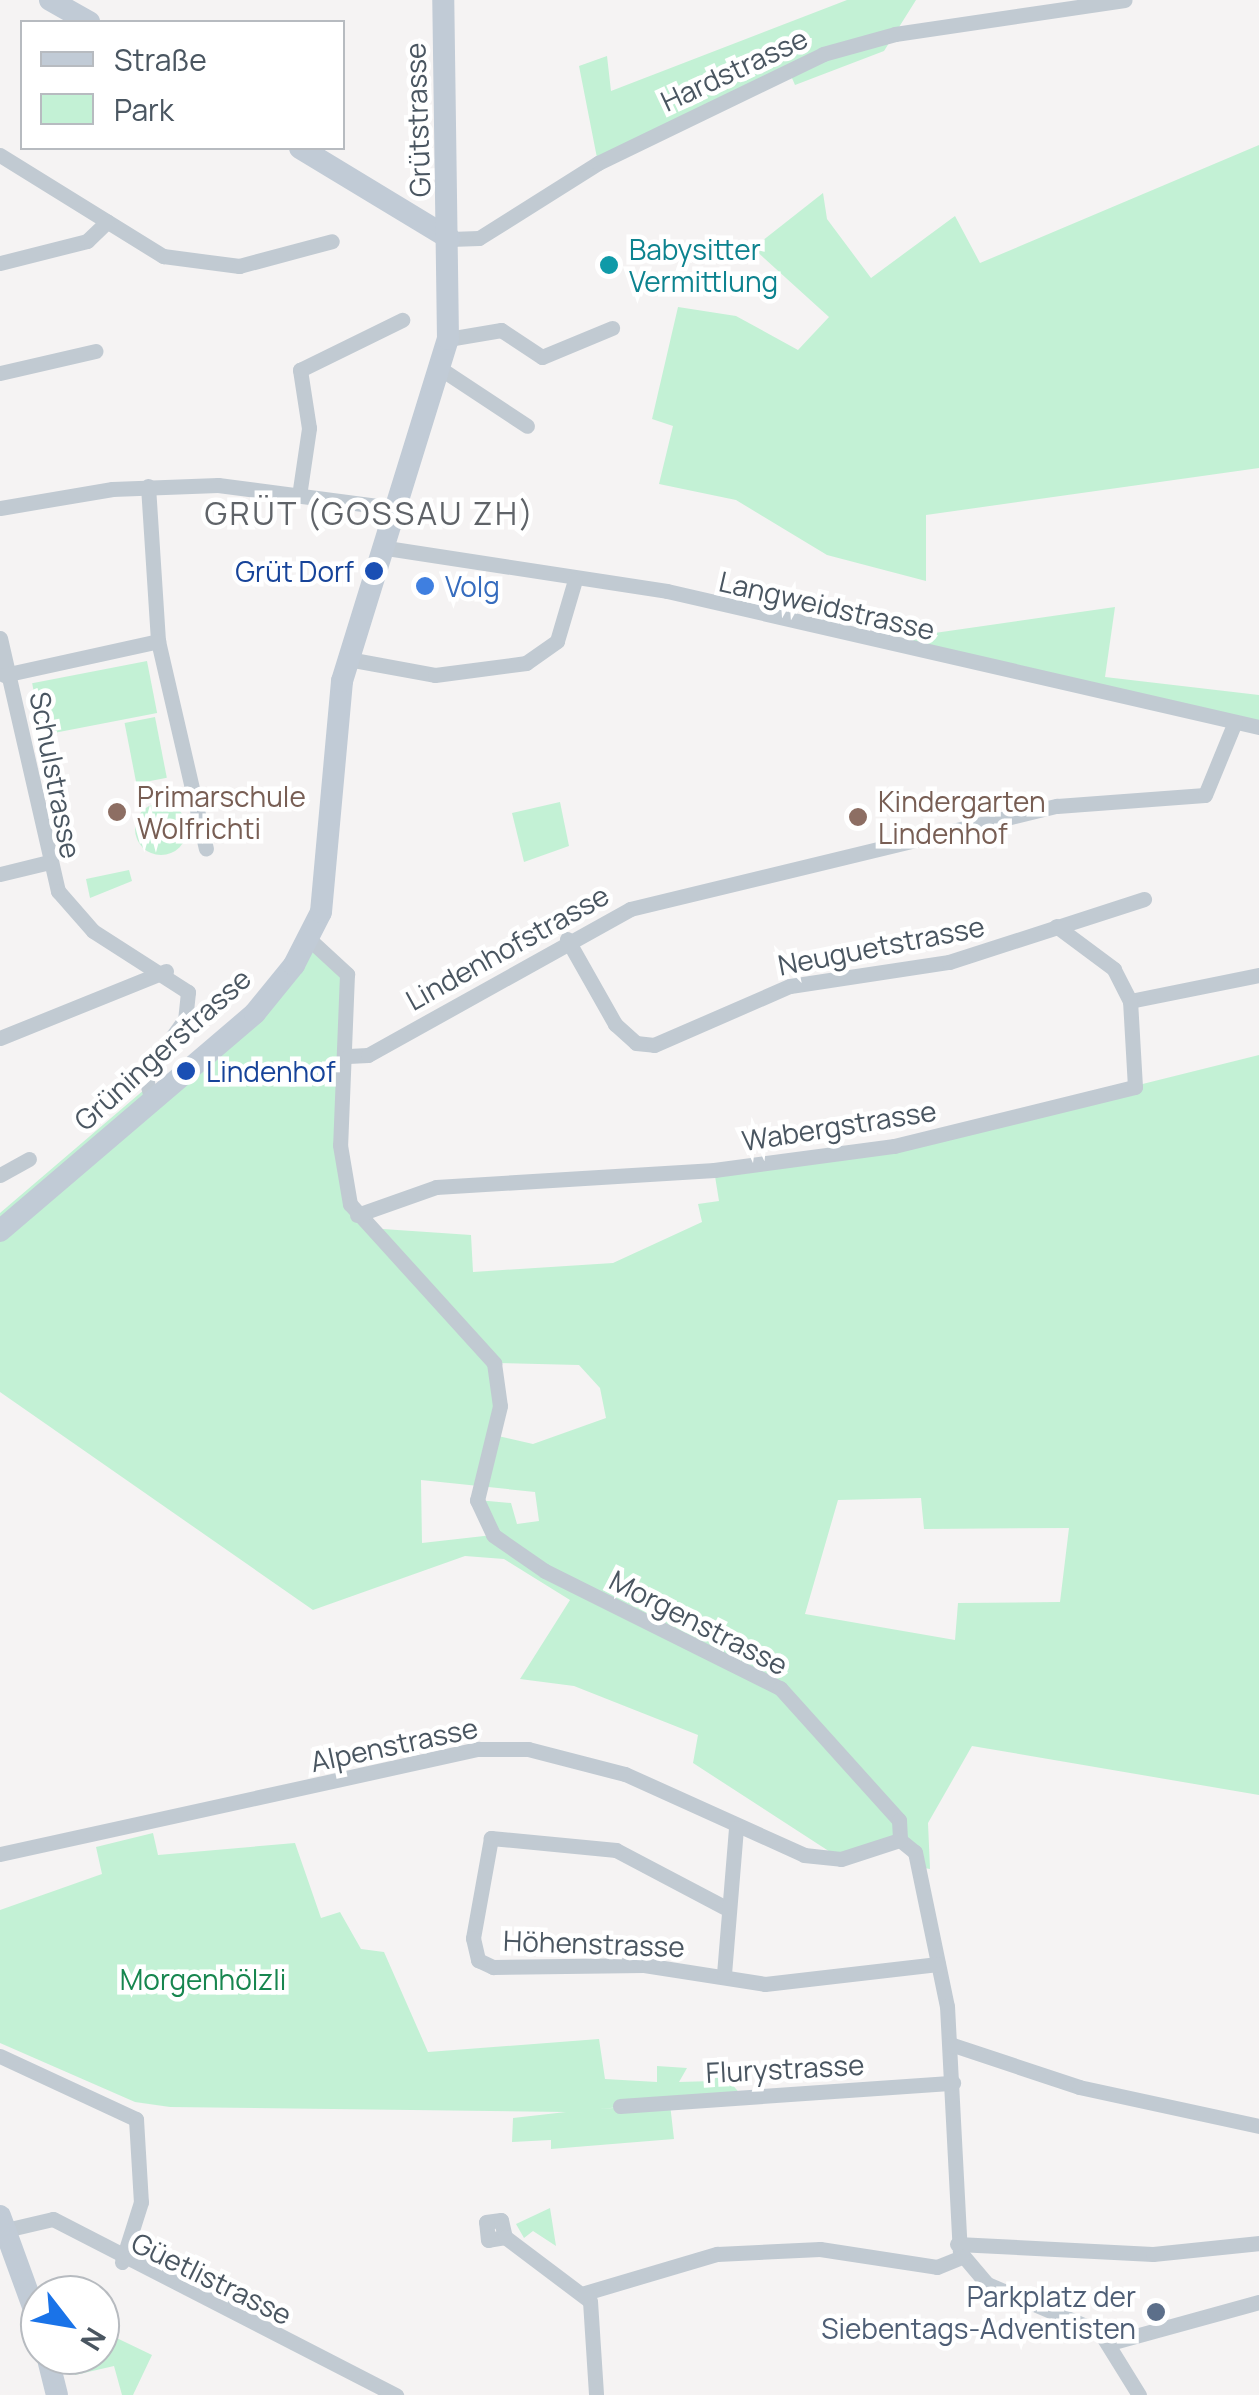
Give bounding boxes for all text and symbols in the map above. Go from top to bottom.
legend [20,20,345,150]
street label: Hardstrasse [655,20,813,118]
text: Straße [114,39,207,80]
street label: Grütstrasse [398,42,436,198]
text: Park [114,89,174,130]
place label: Babysitter Vermittlung [629,232,778,298]
marker: Babysitter Vermittlung [598,254,620,276]
district label: GRÜT (GOSSAU ZH) [204,494,536,532]
place label: Grüt Dorf [235,554,354,588]
marker: Grüt Dorf [363,560,385,582]
street label: Langweidstrasse [716,564,938,646]
place label: Volg [445,569,500,603]
marker: Volg [414,575,436,597]
street label: Schulstrasse [23,689,89,861]
place label: Primarschule Wolfrichti [137,779,306,845]
place label: Kindergarten Lindenhof [878,784,1046,850]
marker: Primarschule Wolfrichti [106,801,128,823]
marker: Kindergarten Lindenhof [847,806,869,828]
street label: Lindenhofstrasse [400,877,614,1017]
street label: Neuguetstrasse [775,909,987,981]
street label: Grüningerstrasse [67,961,257,1137]
place label: Lindenhof [206,1054,336,1088]
marker: Lindenhof [175,1060,197,1082]
street label: Wabergstrasse [739,1093,939,1157]
street label: Morgenstrasse [604,1563,794,1681]
street label: Alpenstrasse [307,1710,481,1778]
street label: Höhenstrasse [503,1923,685,1963]
park label: Morgenhölzli [120,1962,286,1996]
street label: Flurystrasse [705,2047,865,2089]
street label: Güetlistrasse [127,2225,297,2331]
north arrow [20,2275,120,2375]
place label: Parkplatz der Siebentags-Adventisten [821,2279,1136,2345]
marker: Parkplatz der Siebentags-Adventisten [1145,2301,1167,2323]
text: N [73,2321,115,2358]

